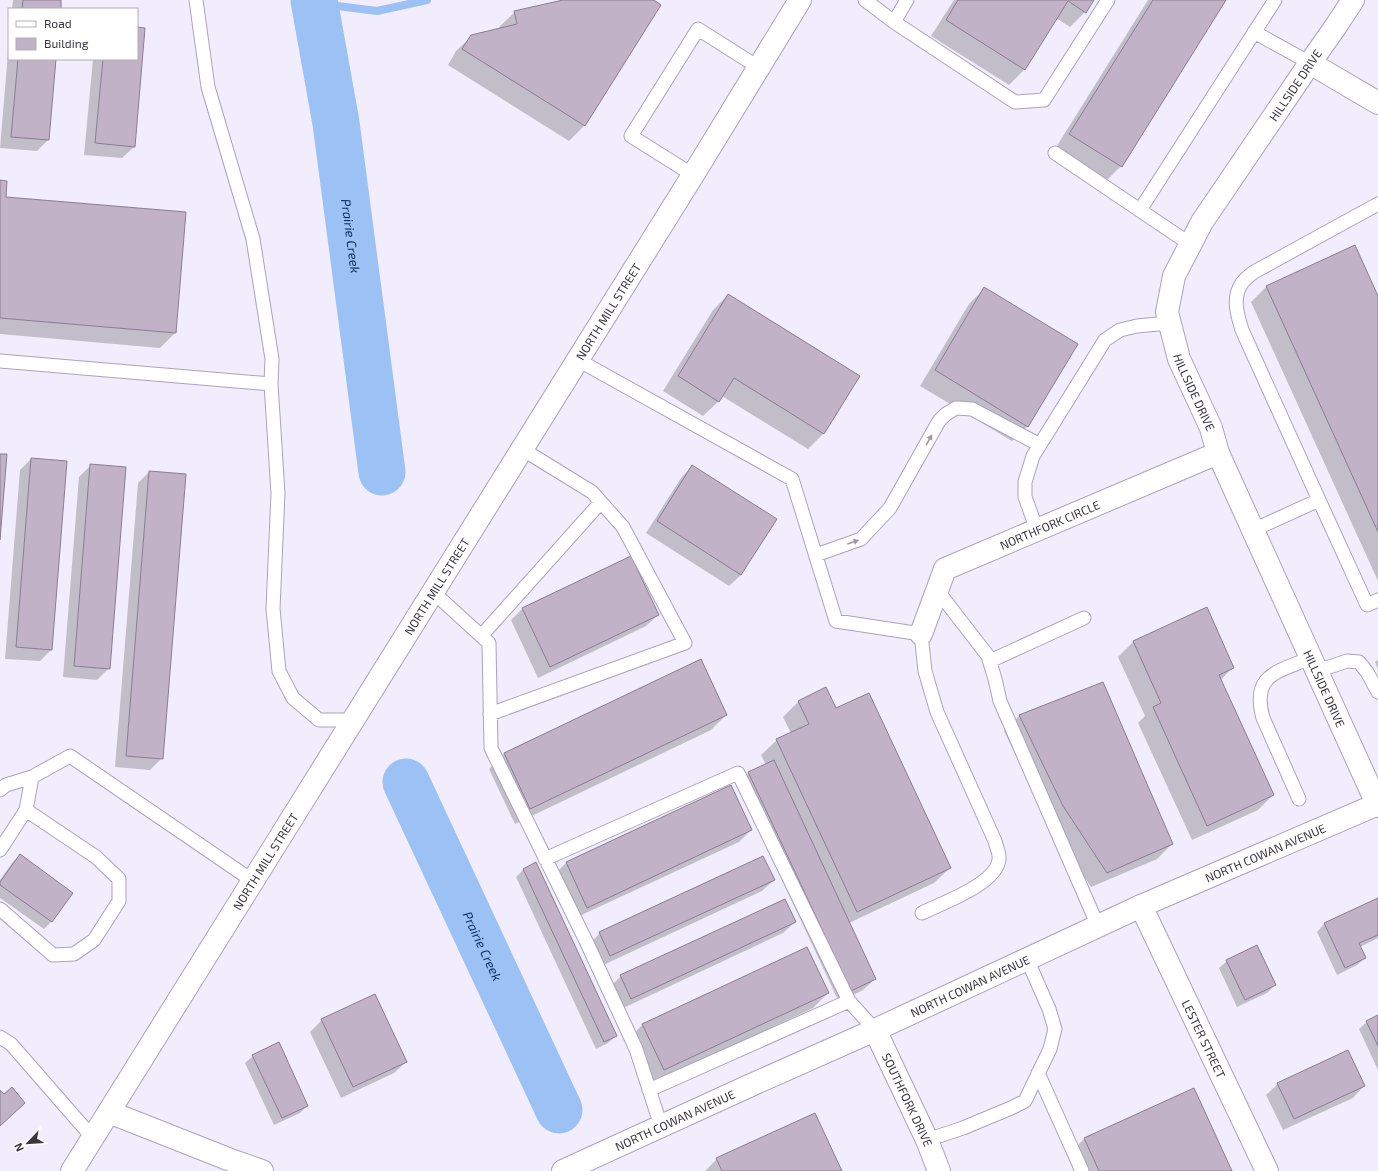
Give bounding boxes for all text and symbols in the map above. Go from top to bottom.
legend [8,8,138,60]
text: Road [44,16,72,30]
text: Building [44,36,89,50]
street label: HILLSIDE DRIVE [1266,46,1324,123]
water label: Prairie Creek [338,198,364,274]
street label: NORTH MILL STREET [573,260,643,362]
street label: HILLSIDE DRIVE [1171,352,1218,433]
one-way arrow [925,434,932,445]
street label: NORTHFORK CIRCLE [997,497,1102,552]
street label: NORTH MILL STREET [401,535,472,637]
one-way arrow [847,538,859,544]
street label: HILLSIDE DRIVE [1301,648,1348,730]
street label: NORTH MILL STREET [230,810,301,912]
street label: NORTH COWAN AVENUE [1203,820,1328,885]
water label: Prairie Creek [459,909,506,984]
street label: NORTH COWAN AVENUE [908,952,1032,1020]
street label: LESTER STREET [1180,997,1229,1080]
street label: SOUTHFORK DRIVE [880,1051,936,1149]
street label: NORTH COWAN AVENUE [613,1086,737,1153]
north arrow [8,1123,48,1163]
text: N [11,1141,26,1154]

